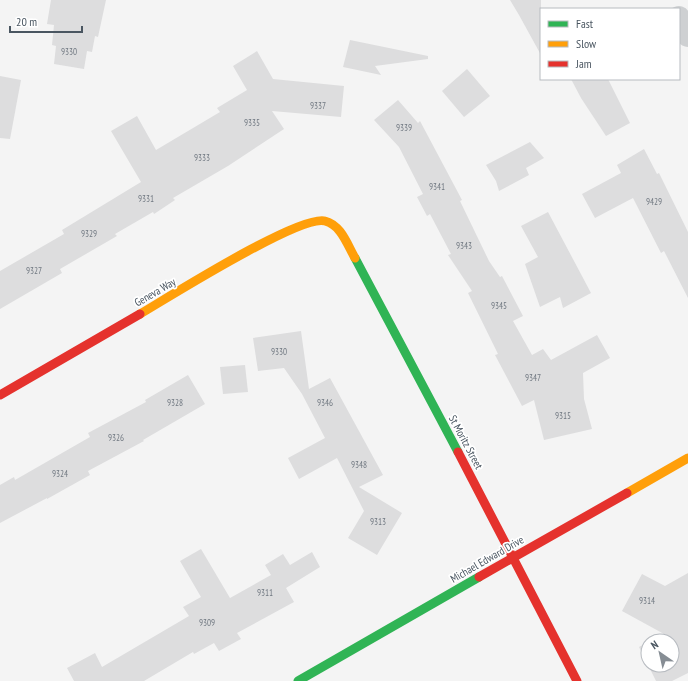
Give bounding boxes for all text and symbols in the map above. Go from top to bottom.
scale bar [10,8,82,34]
legend [540,8,680,80]
text: 20 m [16,14,37,29]
text: Fast [576,16,594,31]
text: Slow [576,36,597,51]
house number: 9330 [61,46,77,57]
text: Jam [575,56,592,71]
house number: 9337 [310,100,326,111]
house number: 9335 [244,117,260,128]
house number: 9339 [396,122,412,133]
house number: 9333 [194,152,210,163]
house number: 9341 [429,181,445,192]
house number: 9331 [138,193,154,204]
house number: 9429 [646,196,662,207]
house number: 9329 [81,228,97,239]
house number: 9343 [456,240,472,251]
house number: 9327 [26,265,42,276]
street label: Geneva Way [132,274,179,309]
house number: 9345 [491,300,507,311]
house number: 9330 [271,346,287,357]
house number: 9347 [525,372,541,383]
house number: 9328 [167,397,183,408]
house number: 9346 [317,397,333,408]
house number: 9315 [555,410,571,421]
street label: St Moritz Street [446,413,486,471]
house number: 9326 [108,432,124,443]
house number: 9348 [351,459,367,470]
house number: 9324 [52,468,68,479]
house number: 9313 [370,516,386,527]
street label: Michael Edward Drive [448,532,527,586]
house number: 9311 [257,587,273,598]
house number: 9314 [639,595,655,606]
house number: 9309 [199,617,215,628]
north arrow [640,633,680,673]
text: N [648,637,661,652]

